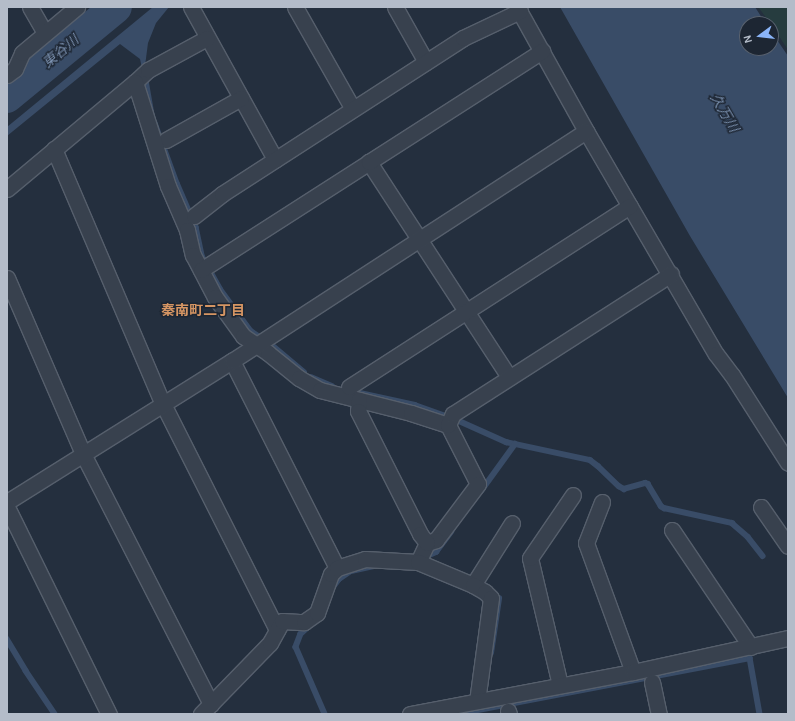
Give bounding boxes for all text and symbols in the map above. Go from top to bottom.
north arrow [739,16,779,56]
water label: 東谷川 [40,32,82,72]
text: N [741,33,755,44]
water label: 久万川 [706,91,742,135]
district label: 秦南町二丁目 [161,303,245,319]

